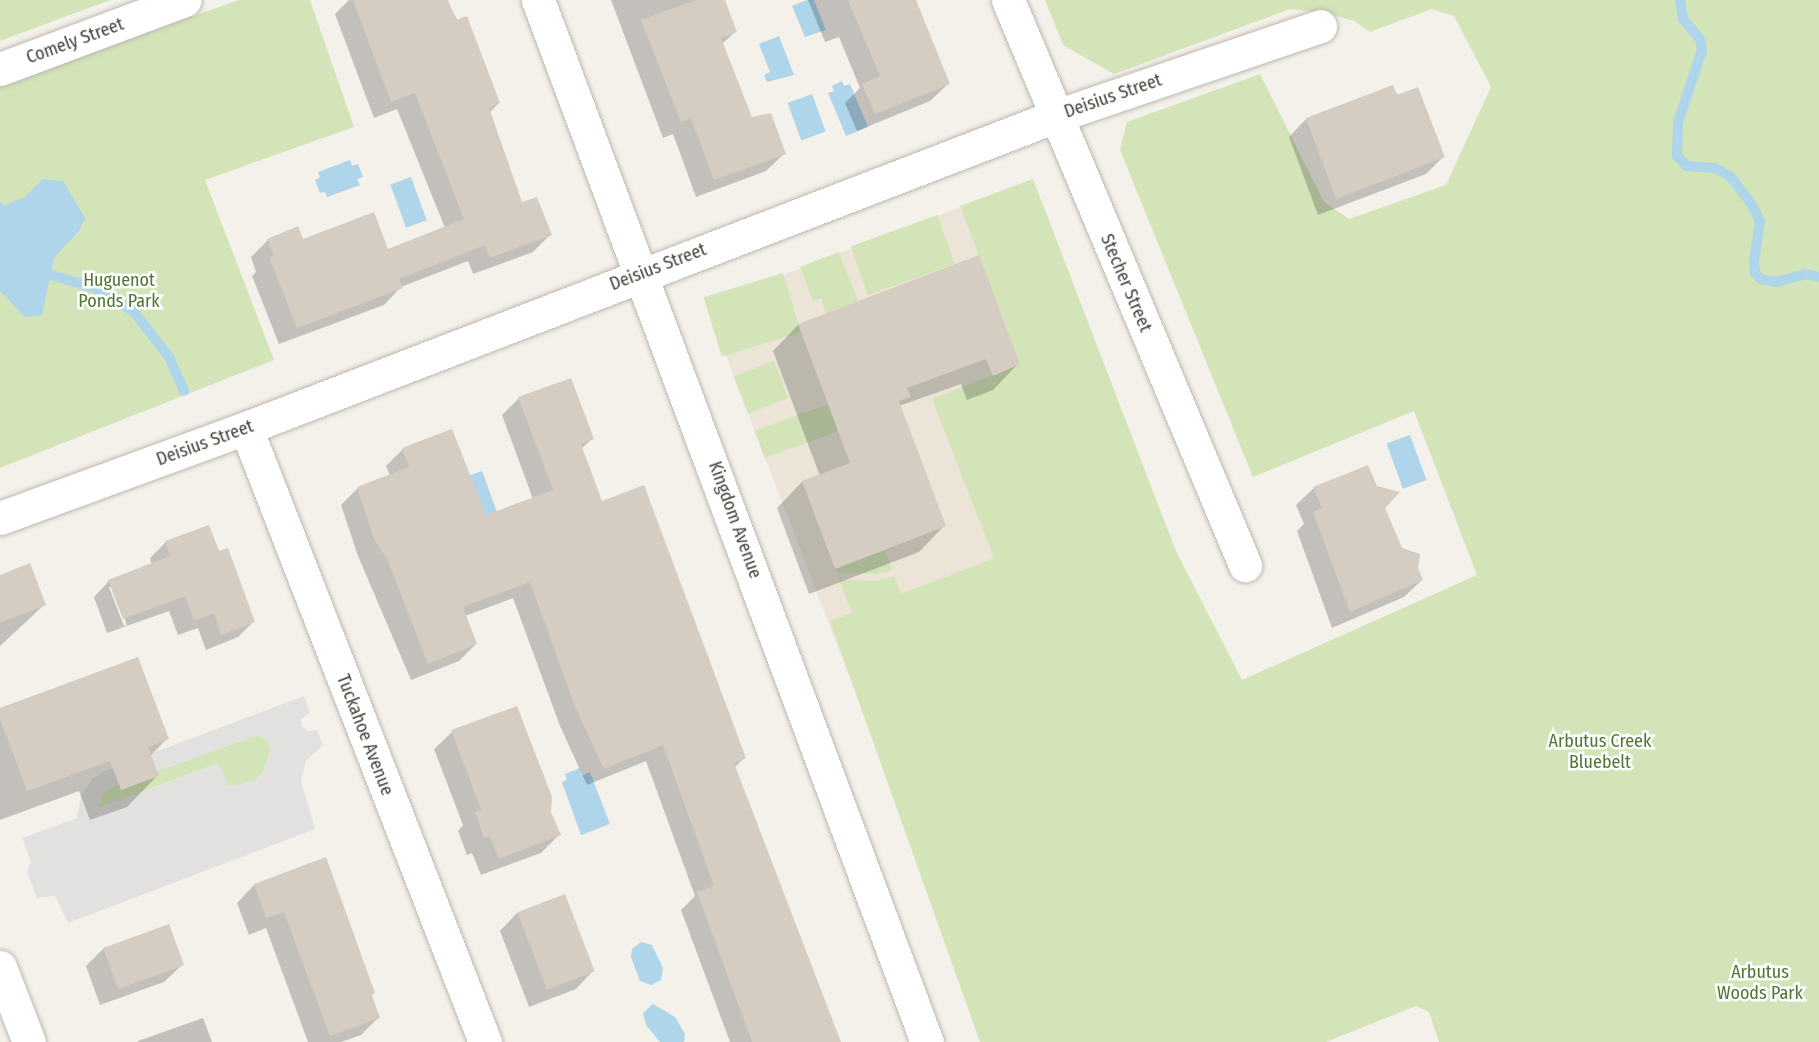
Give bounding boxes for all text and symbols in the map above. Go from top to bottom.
street label: Comely Street [23,13,127,69]
street label: Deisius Street [1061,69,1165,123]
street label: Stecher Street [1096,231,1156,335]
street label: Deisius Street [607,239,709,295]
park label: Huguenot Ponds Park [78,270,160,312]
street label: Deisius Street [154,415,256,471]
street label: Kingdom Avenue [704,459,766,581]
street label: Tuckahoe Avenue [332,671,398,799]
park label: Arbutus Creek Bluebelt [1549,731,1651,774]
park label: Arbutus Woods Park [1717,962,1803,1004]

